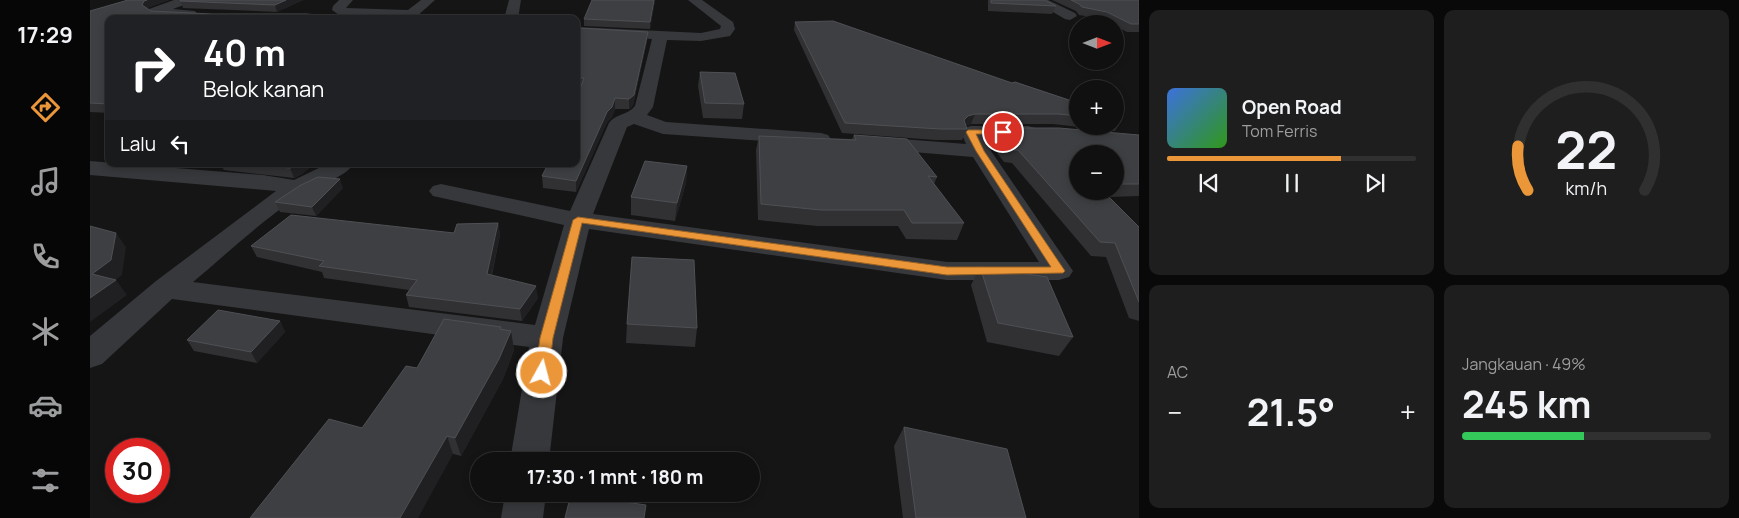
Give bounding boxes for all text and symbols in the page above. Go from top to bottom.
north arrow [1069,15,1124,70]
map controls [1069,15,1124,200]
text: 17:29 [17,20,73,50]
text: 40 m [203,29,286,77]
icon: right [120,35,185,100]
text: Belok kanan [203,74,324,104]
button: + [1069,80,1124,135]
icon: directions [28,90,63,125]
text: Open Road [1242,94,1342,120]
pin [982,111,1024,153]
text: 22 [1556,114,1617,185]
icon: arrive [989,118,1017,146]
text: Tom Ferris [1242,120,1317,142]
icon: left [166,130,194,158]
text: Lalu [120,131,156,157]
button: − [1069,145,1124,200]
icon: music [28,164,63,199]
icon: previous [1195,169,1223,197]
icon: pause [1278,169,1306,197]
icon: next [1361,169,1389,197]
text: km/h [1566,176,1607,200]
icon: phone [28,239,63,274]
icon: climate [28,314,63,349]
position arrow [515,346,567,398]
text: Jangkauan · 49% [1462,353,1586,375]
text: AC [1167,361,1188,383]
text: 245 km [1462,377,1591,429]
text: 21.5° [1247,385,1335,437]
icon: car [28,388,63,423]
text: − [1167,393,1182,431]
text: + [1400,393,1416,431]
speed limit sign: 30 [105,438,170,503]
icon: filters [28,463,63,498]
text: 17:30 · 1 mnt · 180 m [527,464,703,490]

